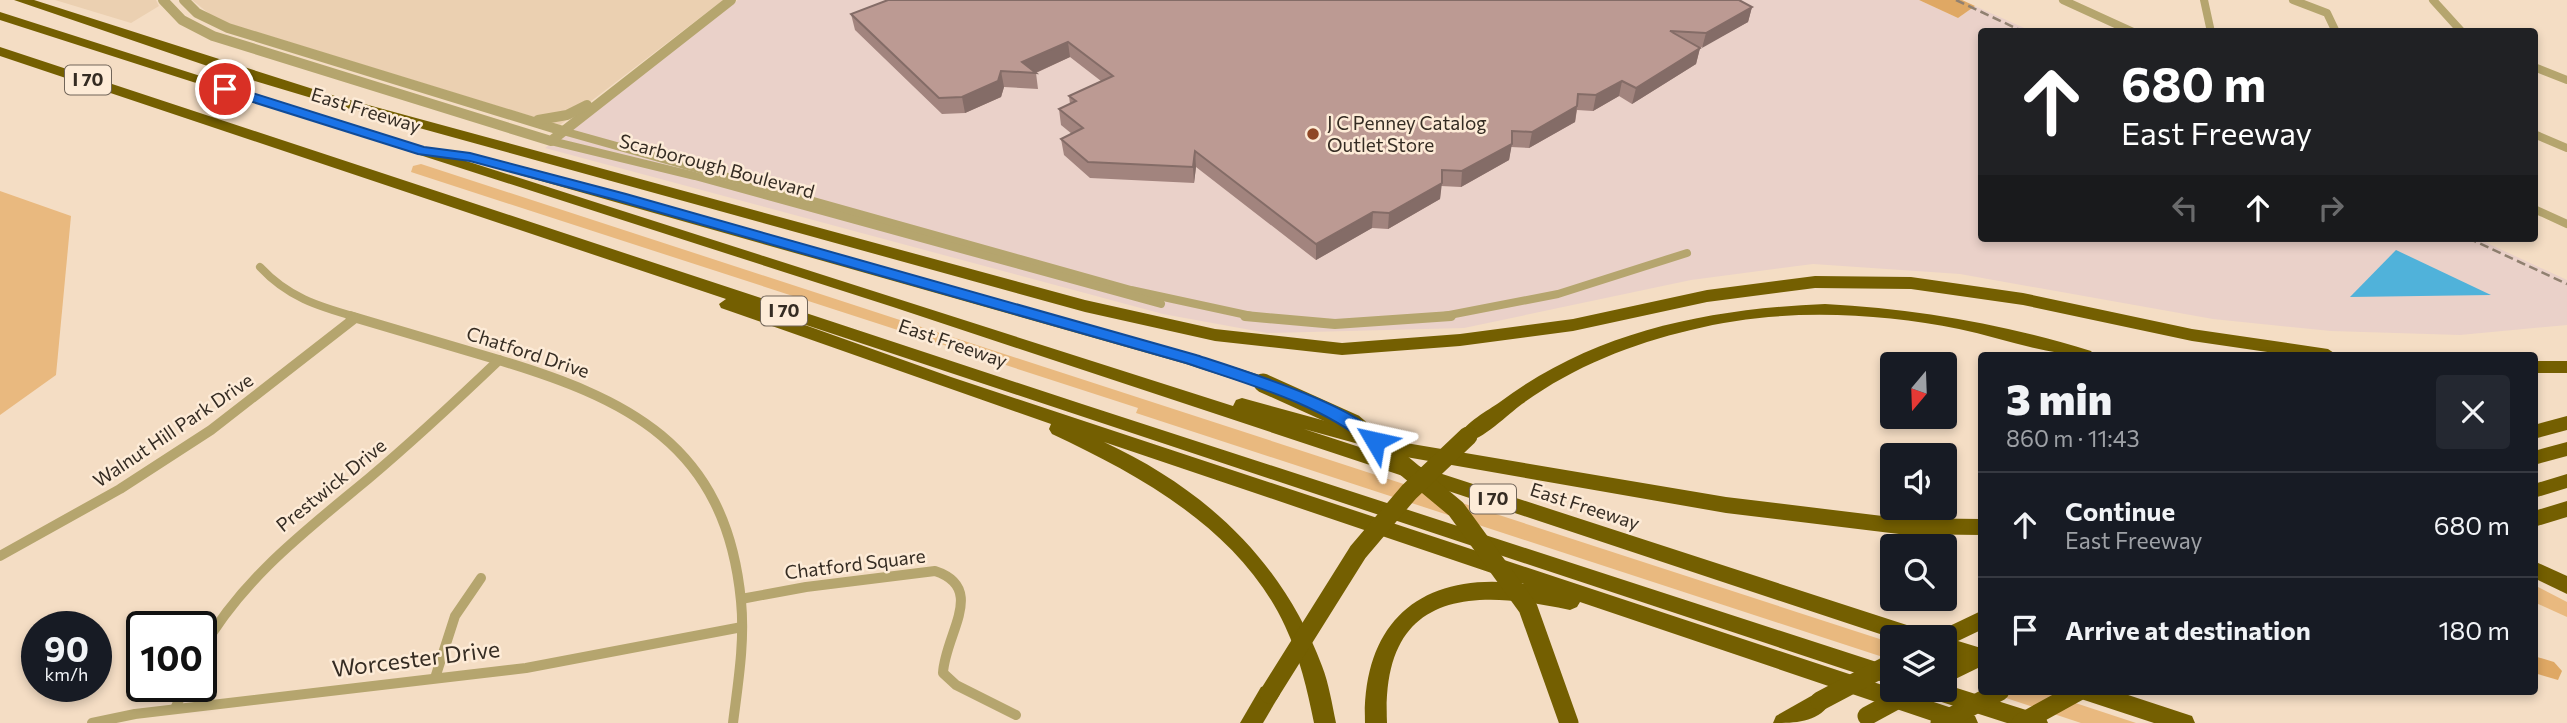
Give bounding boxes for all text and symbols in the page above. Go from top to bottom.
text: 680 m [2121,52,2266,112]
icon: ahead [2006,56,2097,147]
pin [195,59,255,119]
road number: I 70 [65,66,111,94]
icon: arrive [206,70,244,108]
street label: East Freeway [309,82,424,137]
place label: J C Penney Catalog Outlet Store [1327,111,1487,156]
text: East Freeway [2121,112,2312,152]
marker: J C Penney Catalog Outlet Store [1305,126,1321,142]
street label: Scarborough Boulevard [617,128,817,203]
icon: left [2166,189,2204,227]
icon: ahead [2239,189,2277,227]
icon: right [2312,189,2350,227]
road number: I 70 [761,296,807,326]
street label: East Freeway [896,313,1011,372]
street label: Chatford Drive [464,321,592,382]
north arrow [1880,352,1956,429]
map controls [1880,352,1957,702]
street label: Walnut Hill Park Drive [88,368,257,492]
text: 3 min [2006,372,2112,424]
button: close [2436,375,2510,449]
position arrow [1338,404,1412,478]
text: 860 m · 11:43 [2006,424,2140,452]
street label: Prestwick Drive [271,433,390,536]
button: sound [1880,443,1957,520]
street label: East Freeway [1528,477,1643,534]
road number: I 70 [1470,485,1516,514]
text: Continue [2065,495,2175,526]
icon: ahead [2006,506,2044,544]
text: 680 m [2434,509,2510,540]
text: East Freeway [2065,526,2202,554]
button: search [1880,534,1957,611]
street label: Chatford Square [783,543,927,584]
speed limit sign: 100 [126,611,217,702]
icon: arrive [2006,611,2044,649]
text: Arrive at destination [2065,614,2311,645]
text: 180 m [2438,614,2510,645]
button: layers [1880,625,1957,702]
text: 90 [44,626,89,669]
street label: Worcester Drive [330,634,501,682]
text: km/h [45,663,88,685]

